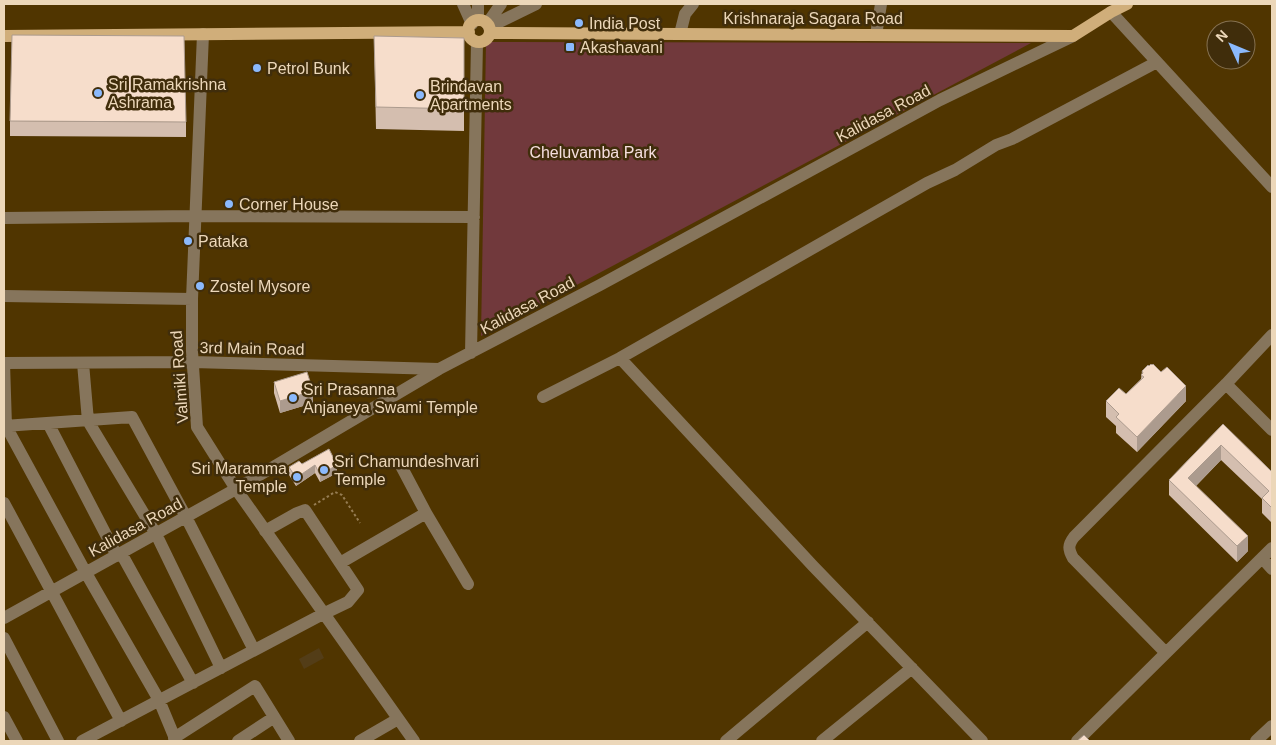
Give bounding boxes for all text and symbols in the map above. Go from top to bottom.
street label: Krishnaraja Sagara Road [723,10,903,27]
place label: India Post [589,15,661,32]
marker: India Post [573,17,585,29]
north arrow [1206,20,1256,70]
text: N [1212,27,1231,45]
place label: Akashavani [580,39,663,56]
marker: Akashavani [564,41,576,53]
place label: Petrol Bunk [267,60,351,77]
marker: Petrol Bunk [251,62,263,74]
place label: Sri Ramakrishna Ashrama [108,76,226,111]
place label: Brindavan Apartments [430,78,512,113]
street label: Kalidasa Road [833,82,933,145]
marker: Sri Ramakrishna Ashrama [92,87,104,99]
marker: Brindavan Apartments [414,89,426,101]
park label: Cheluvamba Park [529,144,658,161]
place label: Corner House [239,196,339,213]
marker: Corner House [223,198,235,210]
place label: Pataka [198,233,248,250]
marker: Pataka [182,235,194,247]
street label: Kalidasa Road [477,274,577,337]
place label: Zostel Mysore [210,278,311,295]
marker: Zostel Mysore [194,280,206,292]
street label: Valmiki Road [168,330,191,424]
street label: 3rd Main Road [199,339,305,358]
place label: Sri Prasanna Anjaneya Swami Temple [303,381,478,416]
marker: Sri Prasanna Anjaneya Swami Temple [287,392,299,404]
place label: Sri Chamundeshvari Temple [334,453,479,488]
place label: Sri Maramma Temple [191,460,287,495]
marker: Sri Chamundeshvari Temple [318,464,330,476]
marker: Sri Maramma Temple [291,471,303,483]
street label: Kalidasa Road [86,495,185,560]

